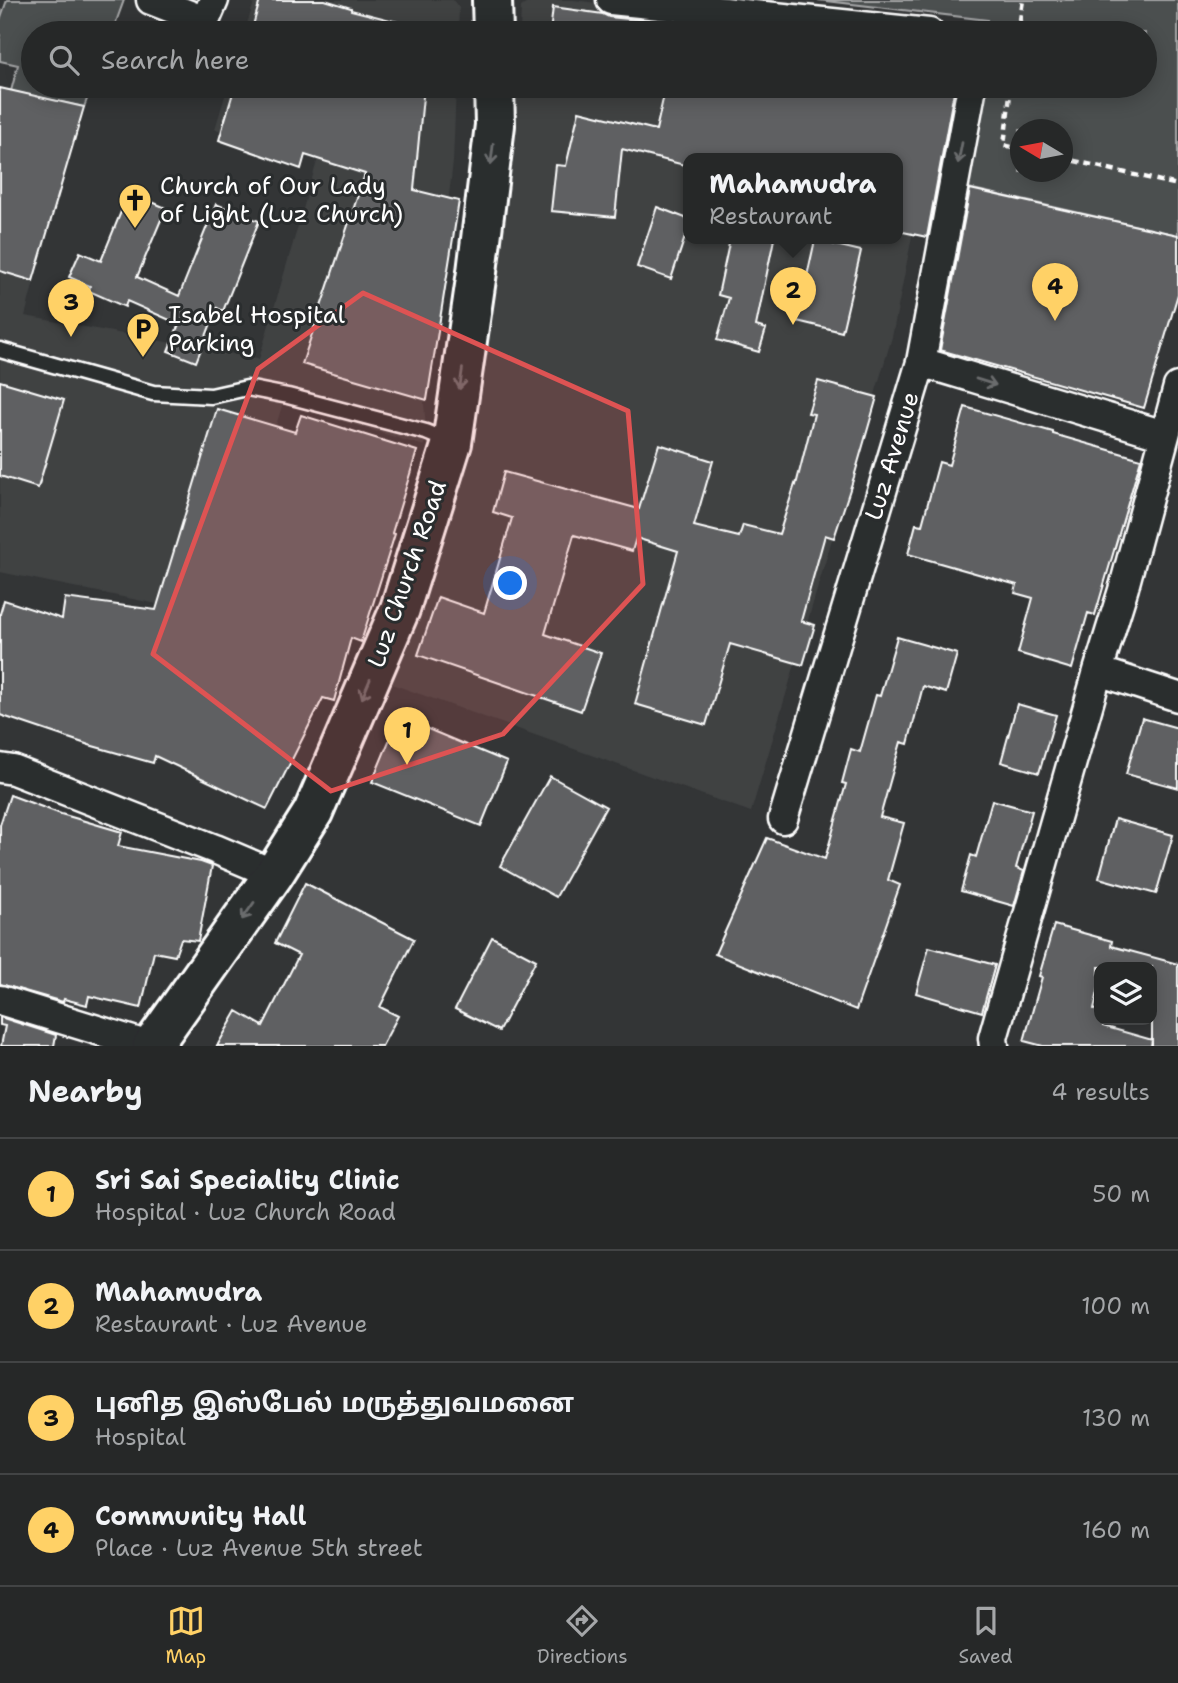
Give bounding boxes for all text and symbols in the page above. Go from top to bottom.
search box [21,21,1157,98]
icon: search [45,41,83,79]
text: Search here [101,42,250,77]
north arrow [1010,119,1073,182]
one-way arrow [952,141,966,164]
one-way arrow [485,142,498,165]
popup [683,153,903,244]
text: Mahamudra [709,166,877,201]
place label: Church of Our Lady of Light (Luz Church) [160,170,403,230]
church icon: Church of Our Lady of Light (Luz Church) [116,181,154,230]
text: Restaurant [709,201,832,231]
pin: 4 [1032,263,1078,321]
pin: 2 [770,267,816,325]
pin: 3 [48,279,94,337]
place label: Isabel Hospital Parking [168,299,346,359]
parking icon: Isabel Hospital Parking [124,310,162,359]
one-way arrow [455,367,468,390]
one-way arrow [975,376,997,389]
street label: Luz Avenue [857,388,927,524]
street label: Luz Church Road [360,476,454,672]
your location [493,566,527,600]
one-way arrow [359,678,372,699]
pin: 1 [384,707,430,765]
one-way arrow [241,901,255,920]
map controls [1094,962,1157,1025]
button: layers [1094,962,1157,1025]
text: Nearby [28,1071,143,1112]
text: 4 results [1051,1077,1150,1107]
text: Sri Sai Speciality Clinic [95,1162,400,1197]
text: 1 [46,1179,56,1209]
text: 50 m [1092,1179,1150,1209]
text: Hospital · Luz Church Road [95,1197,396,1227]
text: Mahamudra [95,1274,262,1309]
text: 2 [43,1291,59,1321]
text: 100 m [1081,1291,1150,1321]
text: Restaurant · Luz Avenue [95,1309,368,1339]
text: புனித இஸ்பேல் மருத்துவமனை [95,1385,574,1420]
text: 3 [43,1403,59,1433]
text: 130 m [1082,1403,1150,1433]
text: Hospital [95,1422,186,1452]
text: Community Hall [95,1498,306,1533]
text: 4 [43,1515,59,1545]
text: 160 m [1082,1515,1150,1545]
text: Place · Luz Avenue 5th street [95,1533,423,1563]
tab: Map [165,1602,206,1669]
tab: Directions [537,1602,628,1669]
tab: Saved [959,1602,1013,1669]

